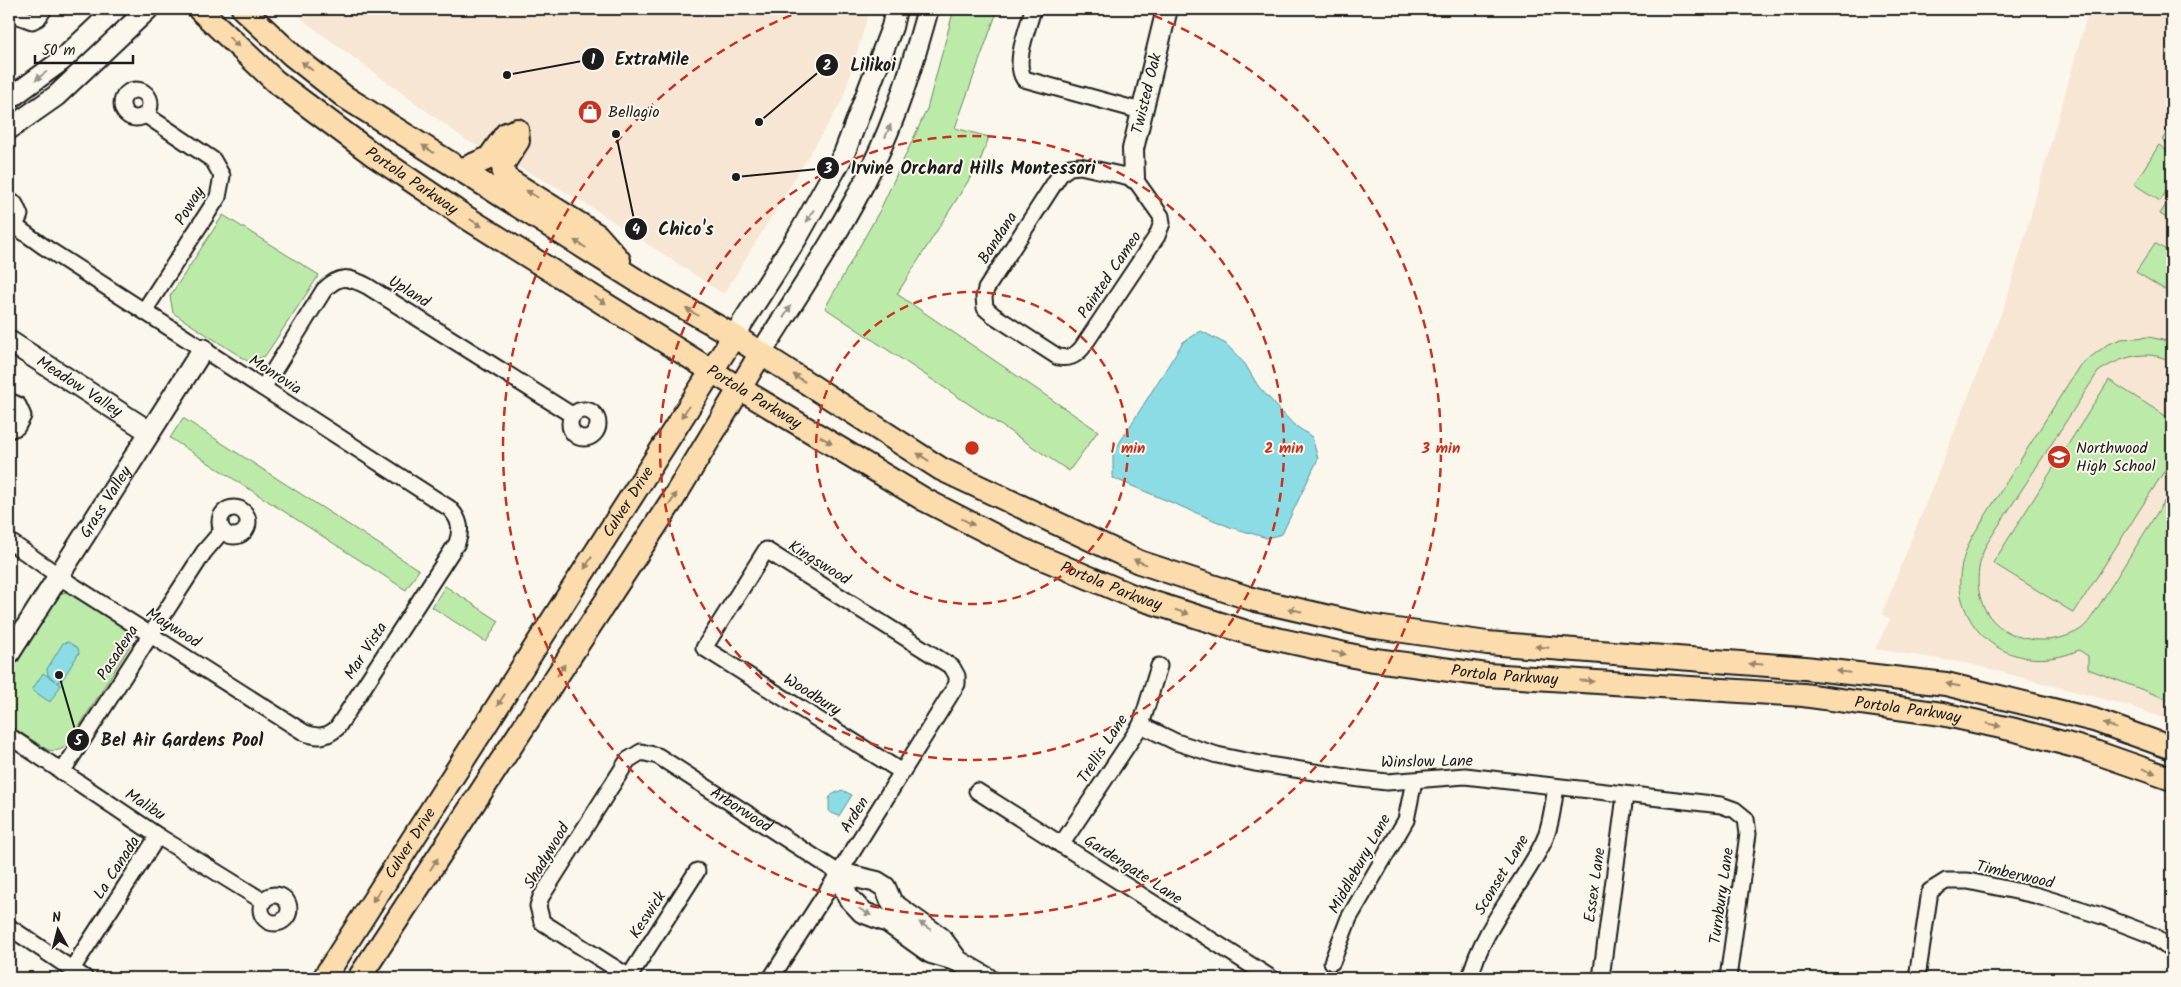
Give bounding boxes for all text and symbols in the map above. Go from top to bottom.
scale bar [35,32,132,64]
one-way arrow [228,36,240,48]
text: 50 m [42,39,76,63]
callout: ExtraMile [580,42,699,75]
text: ExtraMile [615,46,689,75]
text: 1 [591,48,596,72]
callout: Lilikoi [815,48,905,81]
street label: Twisted Oak [1125,50,1168,137]
text: Lilikoi [850,52,896,81]
text: 2 [823,54,832,78]
one-way arrow [301,61,314,72]
one-way arrow [34,71,48,81]
shop icon: Bellagio [577,99,603,125]
place label: Bellagio [608,100,659,125]
one-way arrow [884,124,892,138]
street label: Portola Parkway [360,140,464,221]
one-way arrow [421,144,434,154]
callout: Irvine Orchard Hills Montessori [815,152,1105,185]
text: Irvine Orchard Hills Montessori [850,155,1096,184]
text: 3 [823,157,832,181]
street label: Poway [169,181,212,230]
one-way arrow [525,190,538,199]
street label: Bandana [972,207,1024,269]
one-way arrow [805,209,814,222]
callout: Chico's [624,212,724,245]
text: Chico's [658,216,714,245]
text: 4 [632,218,640,242]
one-way arrow [469,219,482,228]
street label: Painted Cameo [1072,226,1148,324]
one-way arrow [574,239,587,249]
street label: Upland [383,269,436,315]
one-way arrow [593,296,606,305]
one-way arrow [782,306,792,319]
one-way arrow [685,308,700,316]
street label: Monrovia [243,348,307,402]
street label: Meadow Valley [31,349,128,424]
street label: Portola Parkway [702,358,807,436]
one-way arrow [793,373,806,383]
one-way arrow [680,405,690,418]
one-way arrow [820,436,833,445]
place label: Northwood High School [2076,436,2156,479]
text: 1 min [1111,437,1145,461]
text: 2 min [1264,437,1304,461]
text: 3 min [1421,437,1460,461]
centre of rings [963,439,981,457]
school or university icon: Northwood High School [2046,444,2072,470]
one-way arrow [916,453,929,462]
street label: Grass Valley [73,461,138,543]
street label: Culver Drive [596,461,660,542]
one-way arrow [668,492,678,505]
one-way arrow [961,518,975,526]
street label: Kingswood [783,534,856,593]
street label: Portola Parkway [1057,555,1166,617]
one-way arrow [583,557,593,570]
one-way arrow [1132,558,1147,566]
street label: Maywood [141,601,206,655]
one-way arrow [1288,606,1303,614]
one-way arrow [1174,608,1189,616]
street label: Mar Vista [338,617,394,685]
street label: Pasadena [91,620,145,686]
one-way arrow [1534,643,1550,651]
one-way arrow [1331,649,1346,657]
street label: Portola Parkway [1450,658,1559,692]
one-way arrow [1748,660,1764,668]
one-way arrow [556,663,566,676]
street label: Woodbury [778,667,846,723]
one-way arrow [1835,668,1851,676]
one-way arrow [1579,677,1595,685]
one-way arrow [1944,681,1960,689]
street label: Portola Parkway [1853,690,1964,730]
one-way arrow [496,694,505,707]
street label: Trellis Lane [1071,710,1135,788]
one-way arrow [1986,722,2002,730]
one-way arrow [2102,722,2117,730]
callout: Bel Air Gardens Pool [66,724,273,757]
text: Bel Air Gardens Pool [101,727,263,756]
text: 5 [73,729,83,753]
street label: Winslow Lane [1381,749,1473,775]
one-way arrow [2142,768,2157,775]
street label: Arborwood [705,780,778,840]
street label: Malibu [120,783,170,828]
street label: Arden [834,792,876,838]
street label: Culver Drive [378,803,442,884]
street label: Middlebury Lane [1322,809,1398,919]
street label: Shadywood [517,817,577,894]
street label: Gardengate Lane [1079,829,1187,911]
street label: Sconset Lane [1468,830,1536,920]
street label: La Canada [87,831,147,905]
street label: Essex Lane [1577,846,1613,924]
street label: Turnbury Lane [1703,846,1741,946]
street label: Timberwood [1974,854,2057,896]
one-way arrow [429,858,439,871]
street label: Keswick [623,886,673,944]
one-way arrow [371,890,381,903]
north arrow [32,904,82,954]
text: N [51,907,62,930]
one-way arrow [858,908,873,916]
one-way arrow [918,921,931,931]

